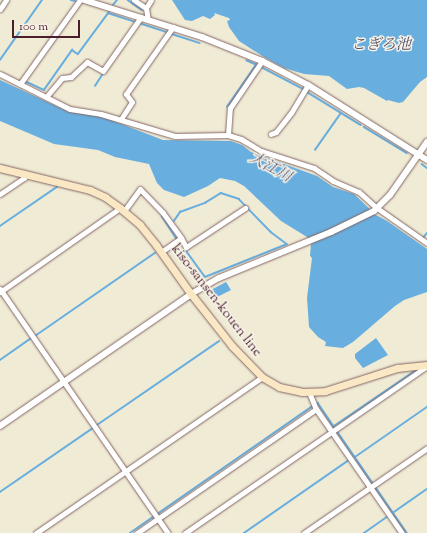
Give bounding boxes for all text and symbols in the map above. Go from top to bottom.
scale bar [14,12,82,38]
text: 100 m [19,18,48,36]
water label: こぎろ池 [351,37,411,55]
water label: 大江川 [246,149,294,187]
street label: kiso-sansen-kouen line [167,241,265,361]

